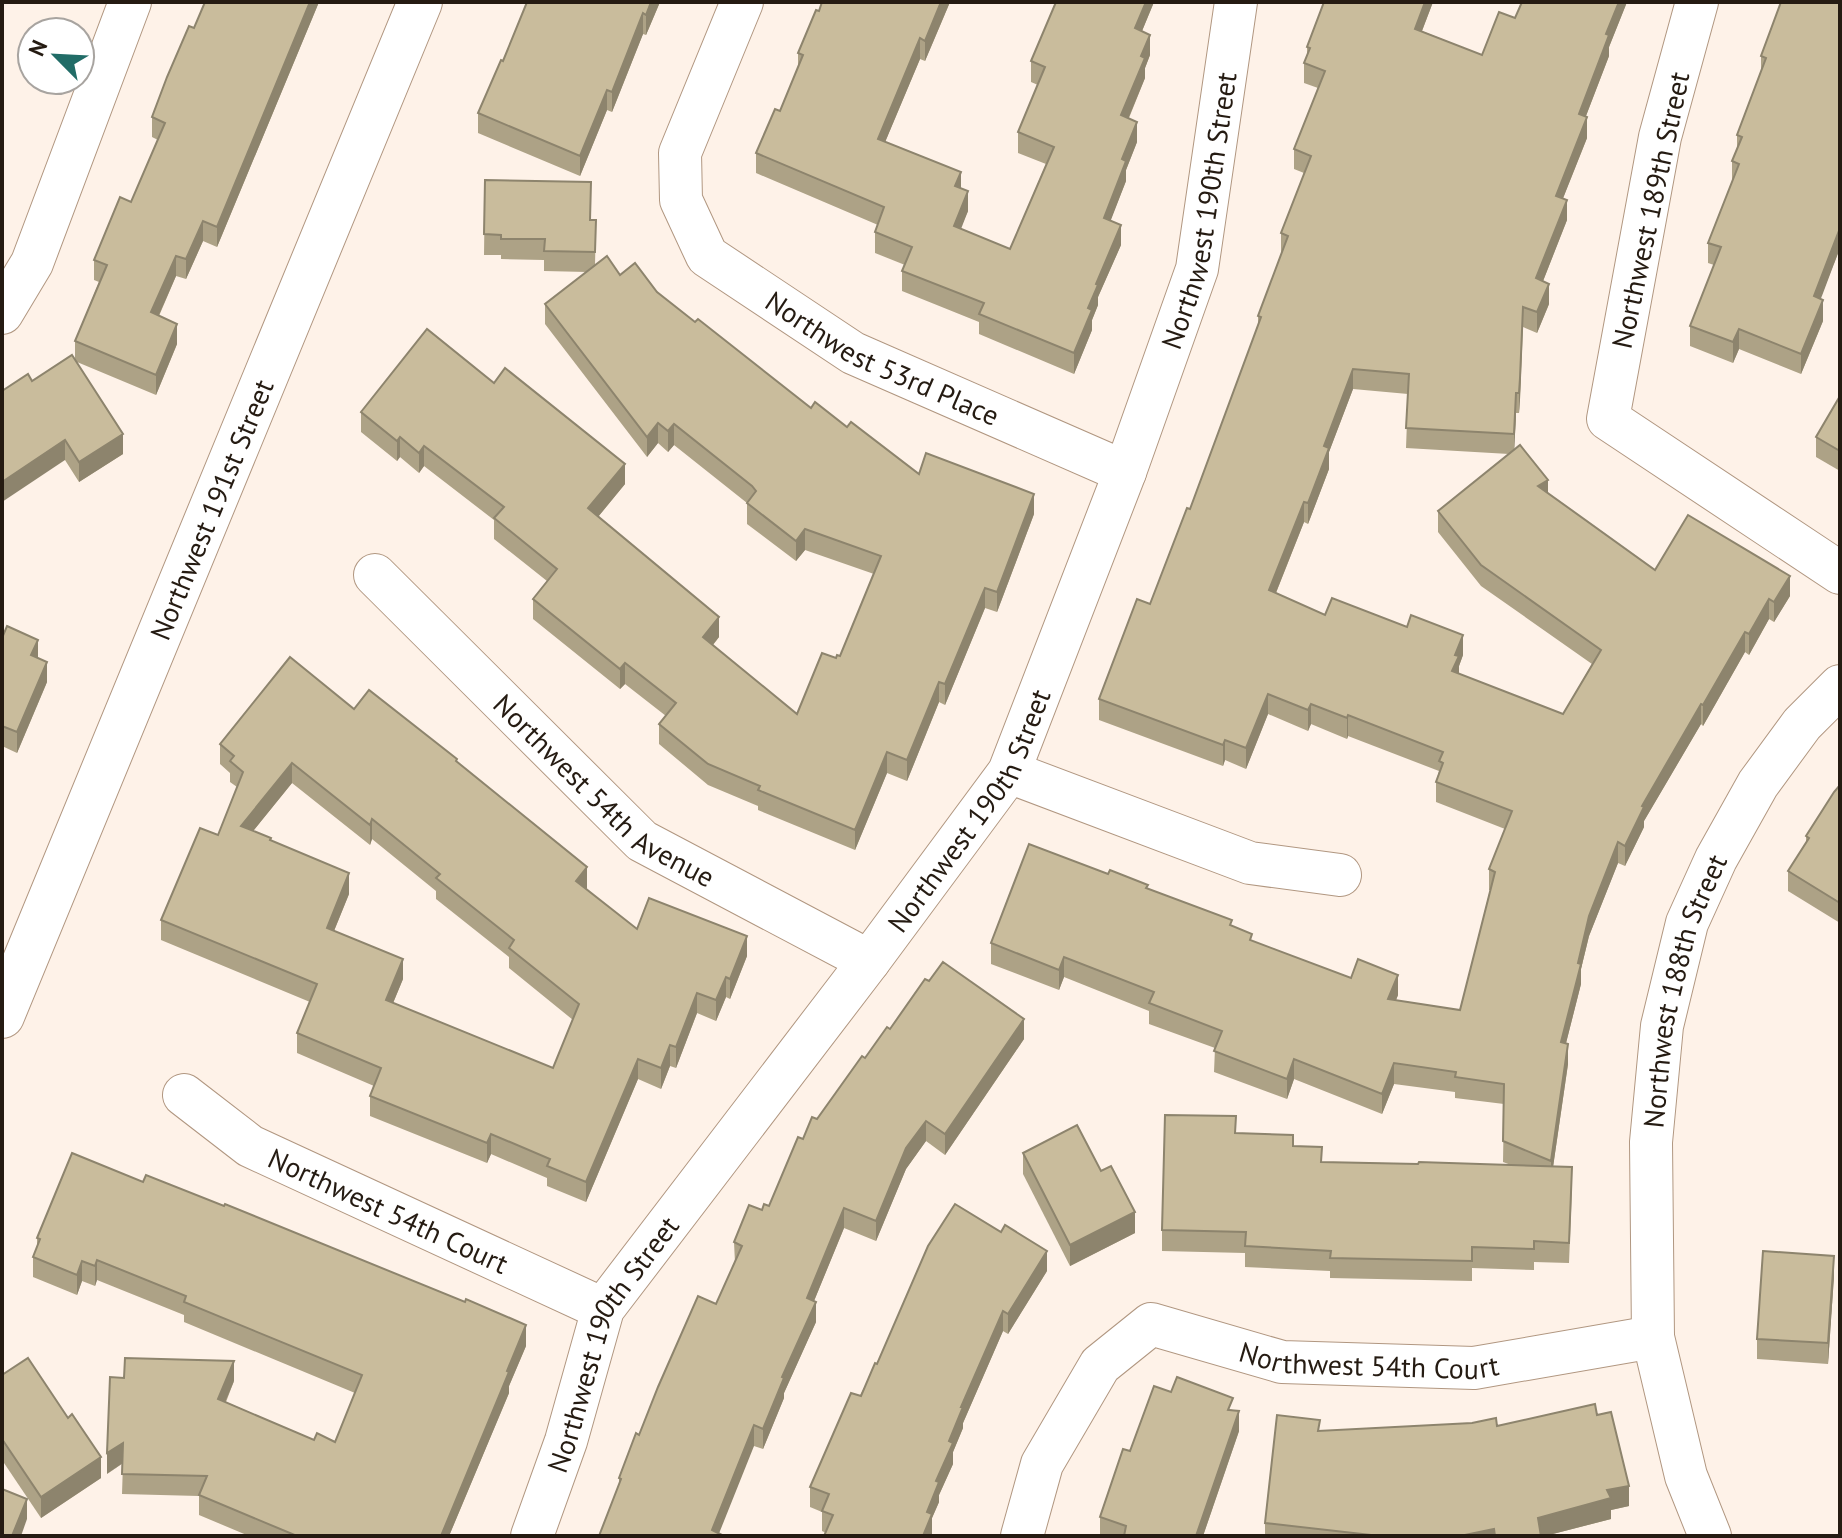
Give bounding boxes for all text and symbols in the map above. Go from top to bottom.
north arrow [16,16,96,96]
text: N [22,36,53,60]
street label: Northwest 189th Street [1603,68,1698,352]
street label: Northwest 190th Street [1152,69,1244,354]
street label: Northwest 53rd Place [759,282,1005,433]
street label: Northwest 191st Street [141,373,281,645]
street label: Northwest 190th Street [879,683,1058,939]
street label: Northwest 54th Avenue [486,685,721,895]
street label: Northwest 188th Street [1634,847,1735,1129]
street label: Northwest 54th Court [263,1139,515,1282]
street label: Northwest 190th Street [538,1208,687,1477]
street label: Northwest 54th Court [1235,1332,1502,1387]

